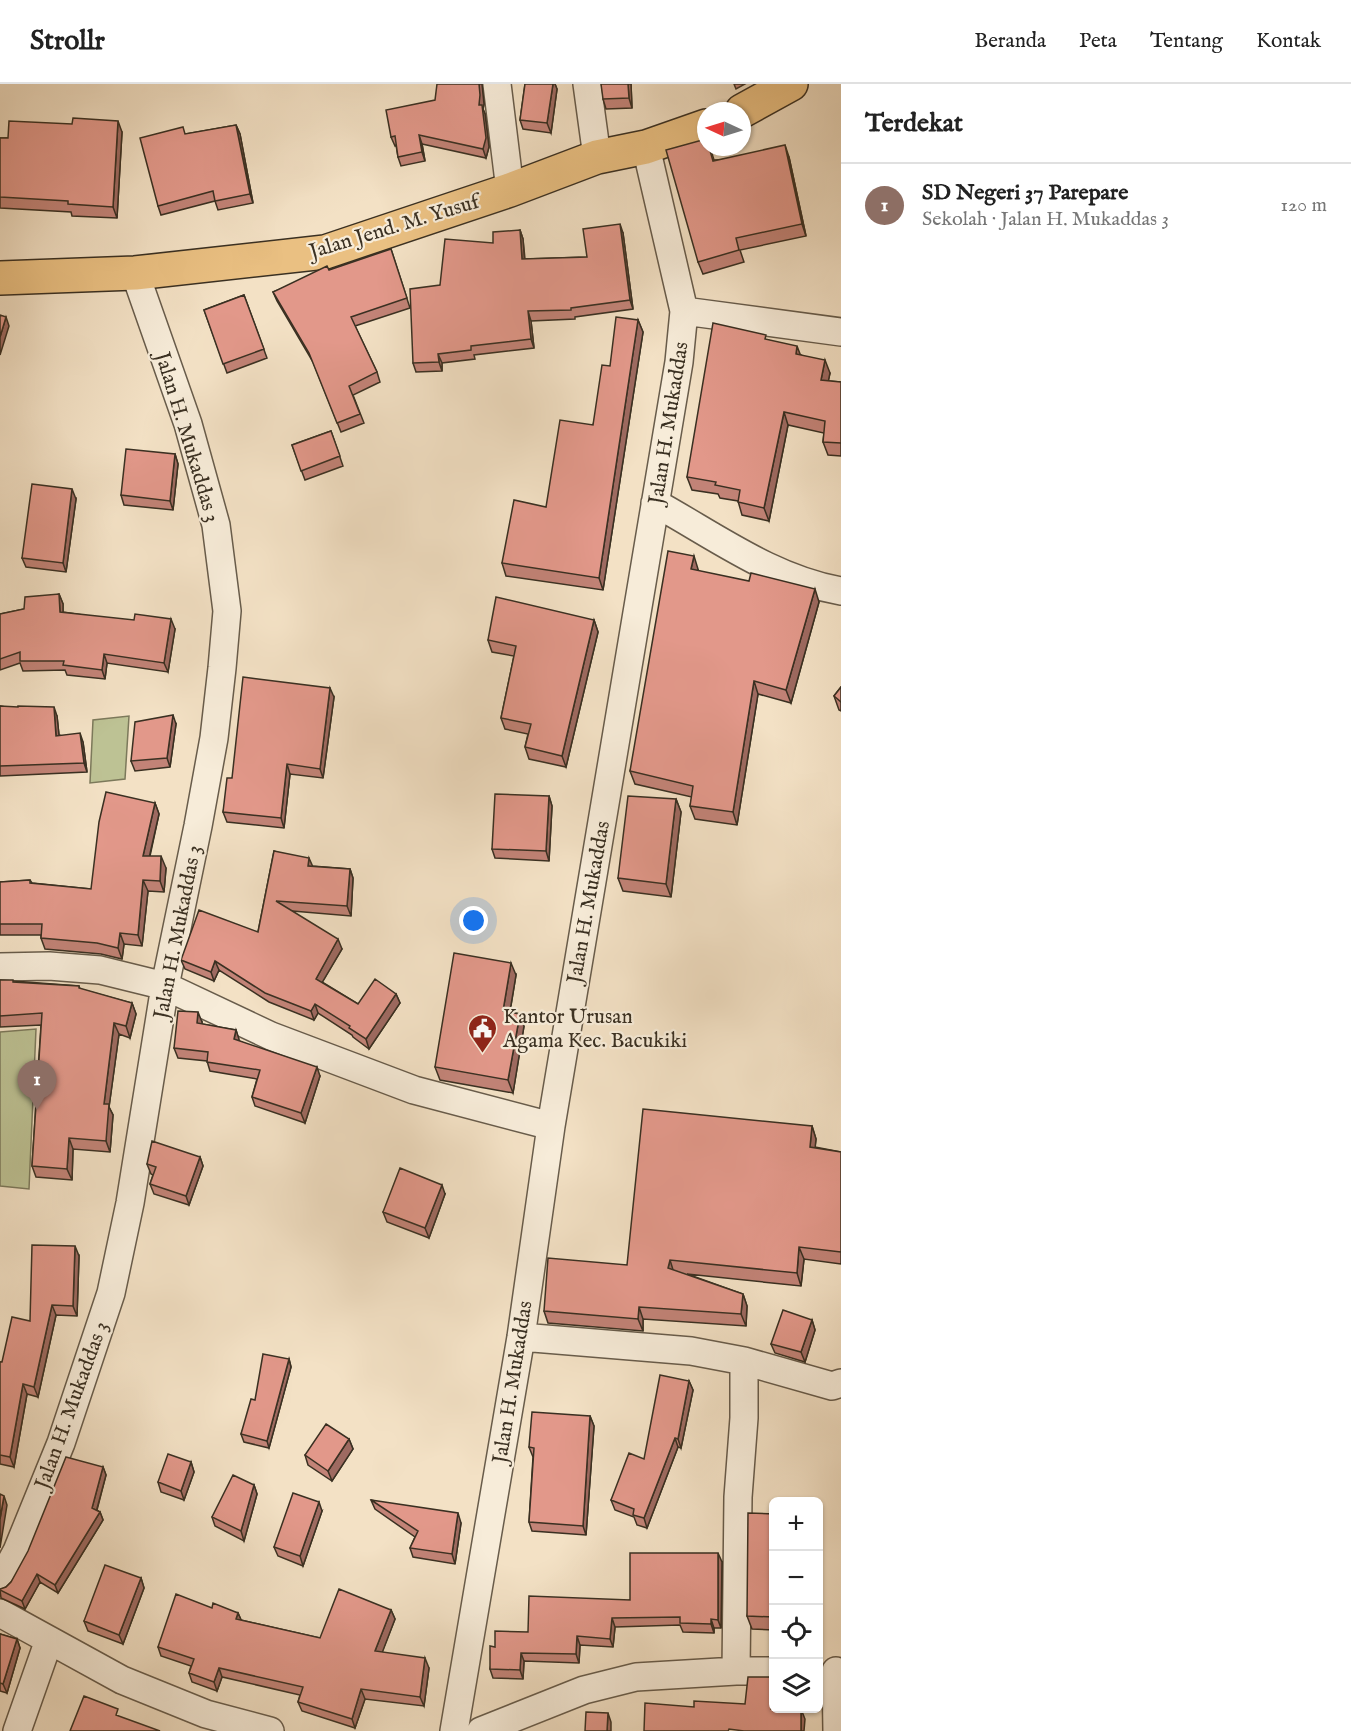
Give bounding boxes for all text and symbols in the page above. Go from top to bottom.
text: Strollr [30,24,105,59]
text: Beranda [974,28,1046,55]
text: Peta [1079,28,1117,55]
text: Tentang [1150,28,1223,55]
text: Kontak [1256,28,1321,55]
north arrow [697,102,751,156]
text: Terdekat [865,107,963,140]
text: SD Negeri 37 Parepare [922,179,1128,207]
street label: Jalan Jend. M. Yusuf [304,188,486,267]
text: 1 [881,193,888,218]
text: 120 m [1281,193,1327,218]
text: Sekolah · Jalan H. Mukaddas 3 [922,207,1169,232]
street label: Jalan H. Mukaddas [643,340,696,509]
street label: Jalan H. Mukaddas 3 [147,347,225,526]
street label: Jalan H. Mukaddas [562,819,617,988]
street label: Jalan H. Mukaddas 3 [148,843,209,1024]
your location [459,906,488,935]
place label: Kantor Urusan Agama Kec. Bacukiki [502,1004,687,1055]
public building icon: Kantor Urusan Agama Kec. Bacukiki [466,1012,498,1054]
pin: 1 [18,1060,57,1110]
street label: Jalan H. Mukaddas [487,1299,540,1468]
street label: Jalan H. Mukaddas 3 [29,1318,115,1495]
map controls [769,1497,823,1713]
button: + [769,1497,823,1551]
button: − [769,1551,823,1605]
button: locate [769,1605,823,1659]
button: layers [769,1659,823,1713]

